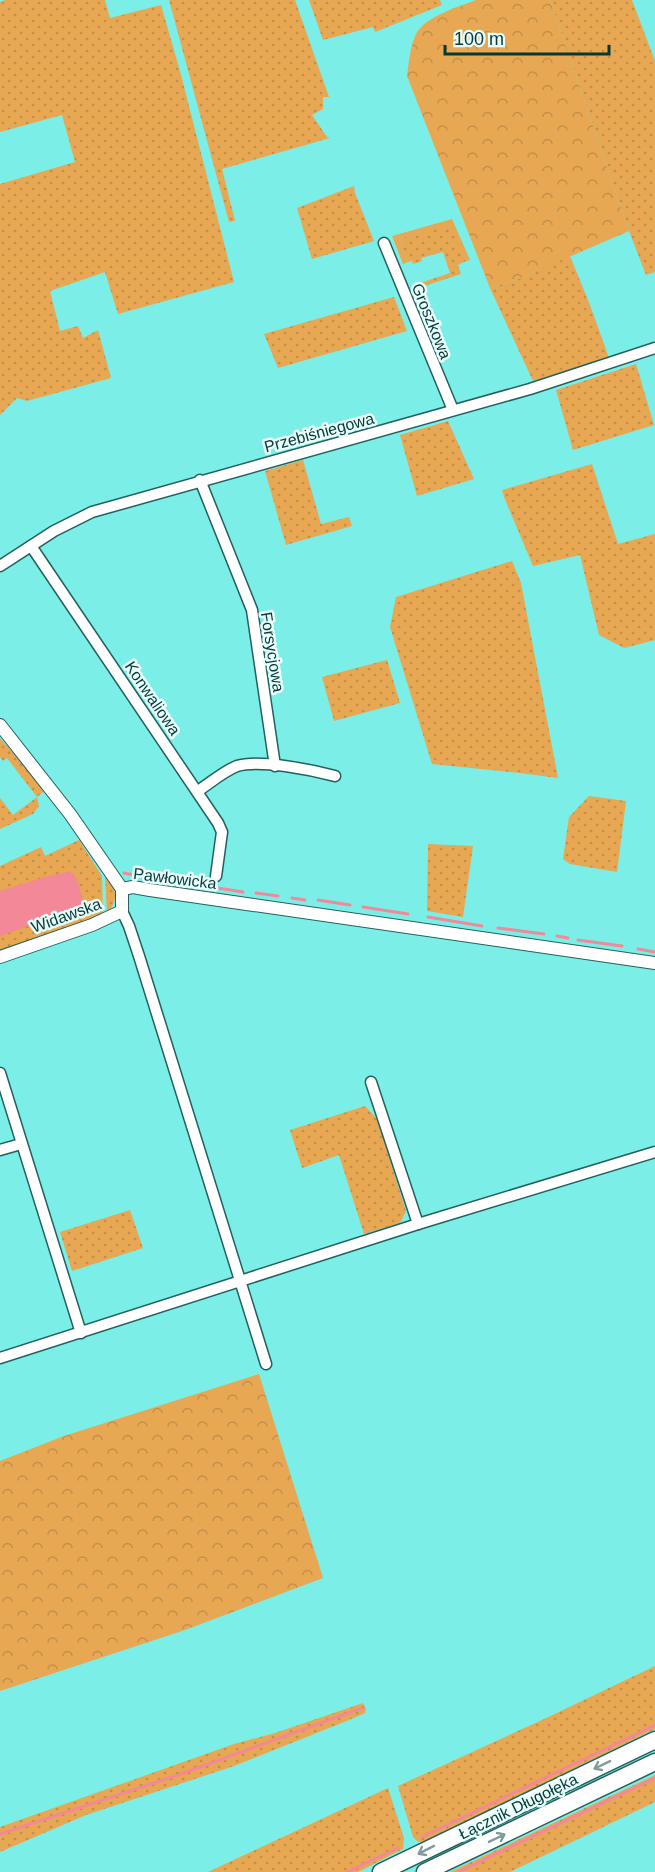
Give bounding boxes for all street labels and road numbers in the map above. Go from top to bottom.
street label: Groszkowa [409,281,454,362]
street label: Przebiśniegowa [262,410,376,455]
street label: Forsycjowa [258,611,287,693]
street label: Konwaliowa [122,658,184,739]
street label: Pawłowicka [132,865,218,892]
street label: Widawska [29,895,103,936]
street label: Łącznik Długołęka [456,1770,580,1843]

